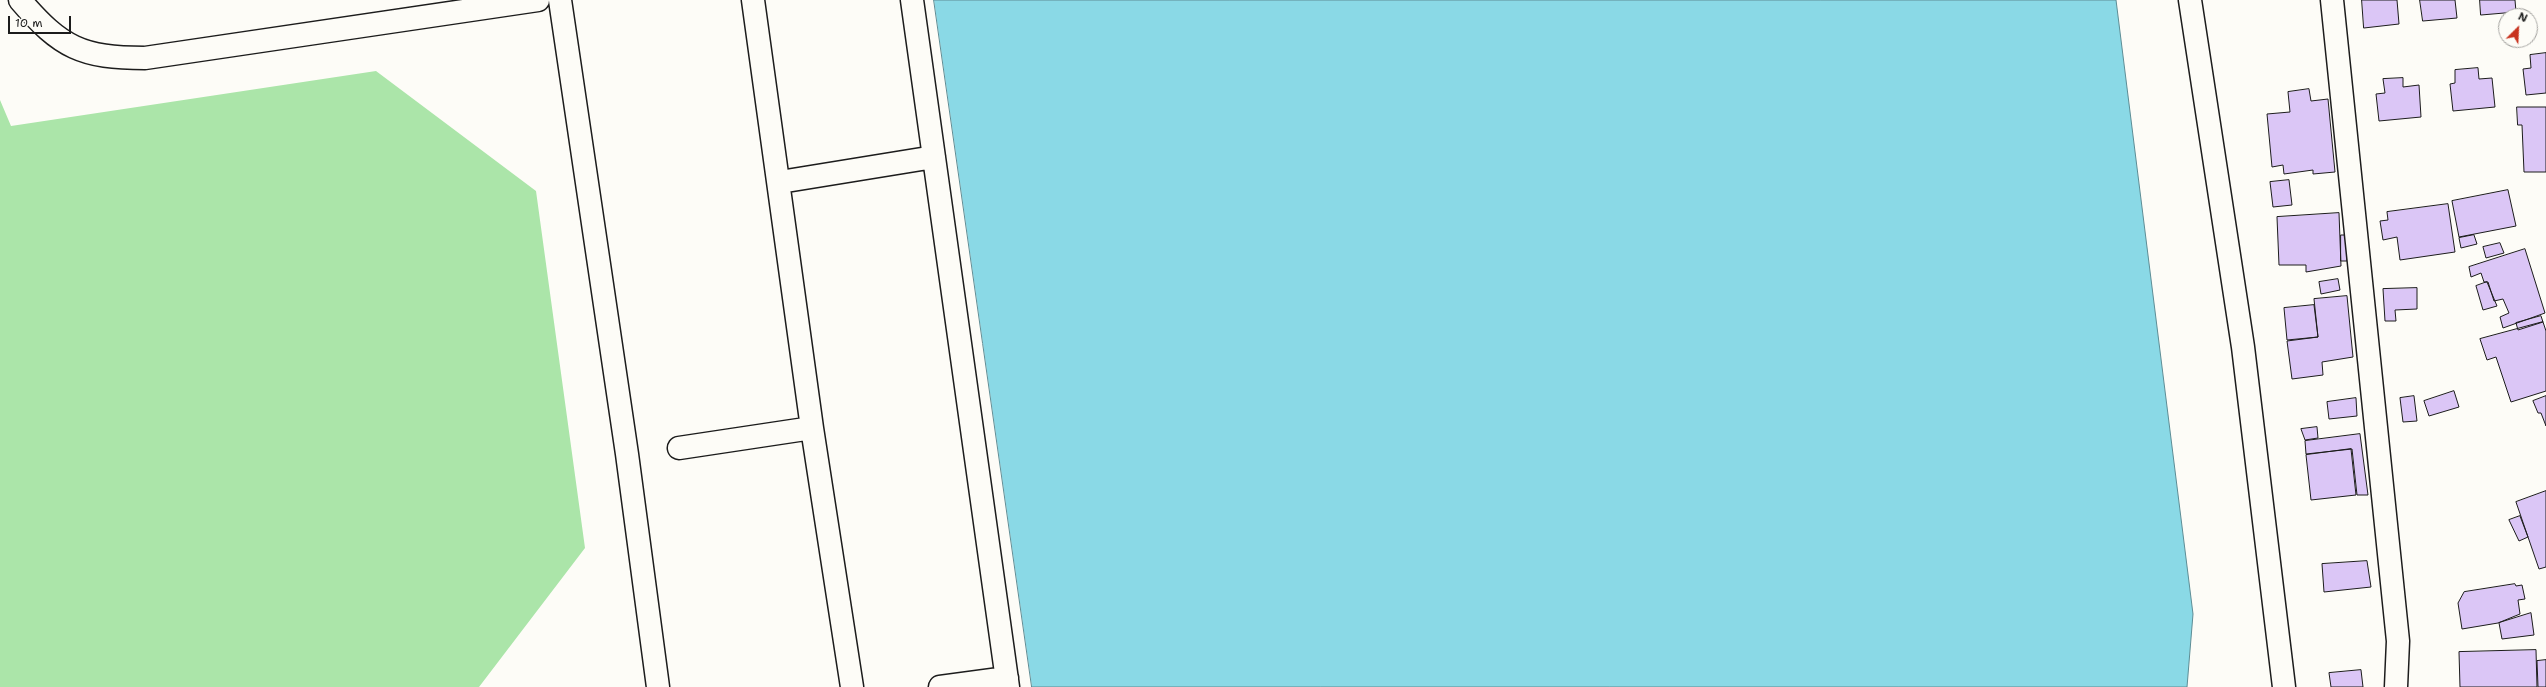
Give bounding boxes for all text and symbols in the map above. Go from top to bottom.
scale bar [10,8,73,34]
north arrow [2498,8,2538,48]
text: N [2516,9,2530,26]
text: 10 m [15,15,43,31]

